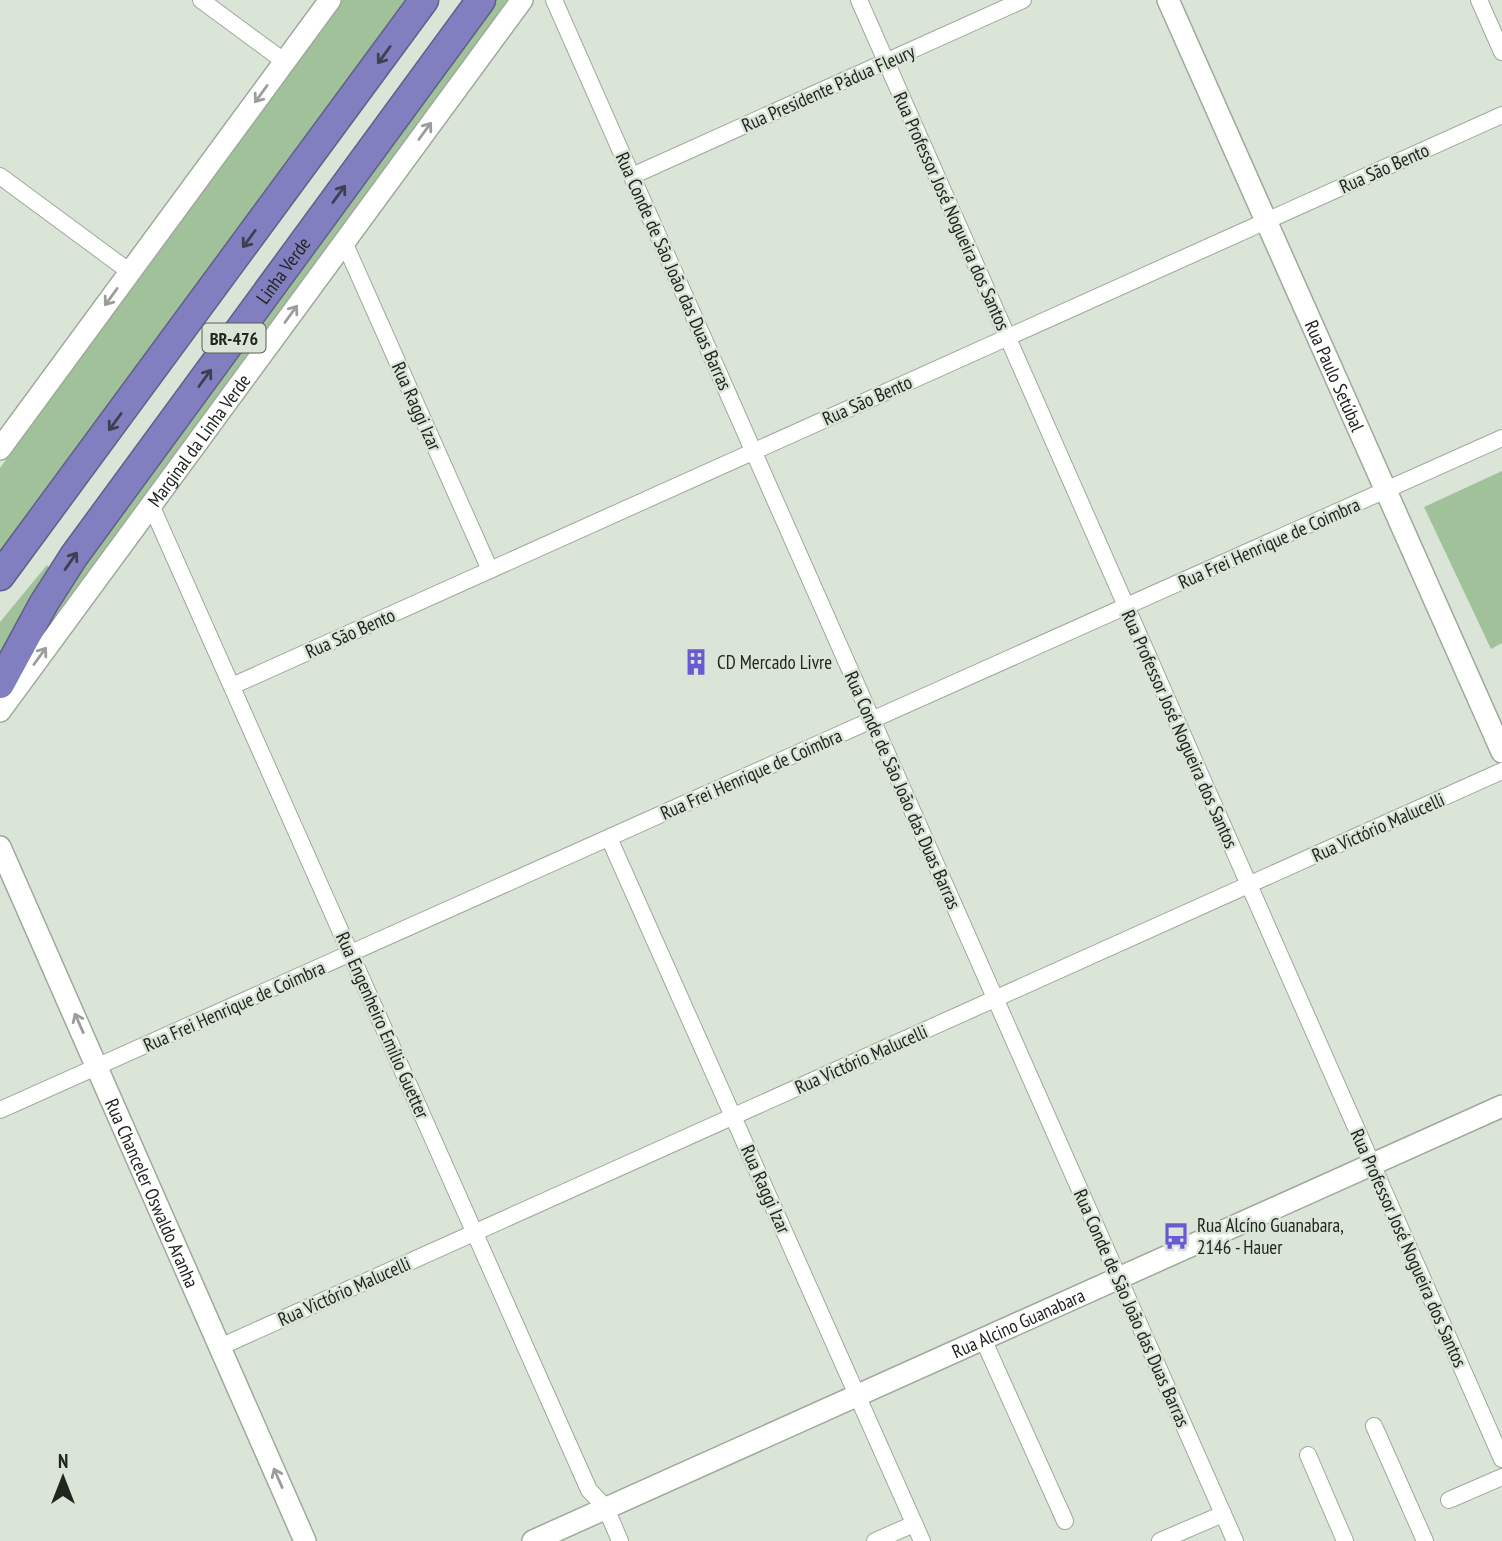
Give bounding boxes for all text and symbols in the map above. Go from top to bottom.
street label: Rua Presidente Pádua Fleury [738,39,919,137]
one-way arrow [376,45,391,64]
one-way arrow [254,85,269,104]
street label: Rua Professor José Nogueira dos Santos [888,88,1016,334]
one-way arrow [418,122,433,141]
street label: Rua São Bento [1336,138,1432,198]
street label: Rua Conde de São João das Duas Barras [611,148,737,394]
one-way arrow [332,185,346,204]
one-way arrow [242,229,257,248]
street label: Linha Verde [251,232,316,308]
one-way arrow [104,288,119,306]
one-way arrow [283,305,298,324]
street label: Rua Paulo Setúbal [1300,316,1370,436]
road number: BR-476 [202,324,266,352]
street label: Rua Raggi Izar [387,358,447,455]
street label: Marginal da Linha Verde [142,369,256,511]
one-way arrow [198,369,212,388]
street label: Rua São Bento [819,370,915,430]
one-way arrow [107,412,122,431]
street label: Rua Frei Henrique de Coimbra [1175,492,1363,594]
one-way arrow [64,552,78,572]
street label: Rua São Bento [302,603,398,663]
street label: Rua Professor José Nogueira dos Santos [1116,606,1244,852]
one-way arrow [33,647,48,666]
building icon: CD Mercado Livre [681,647,711,677]
place label: CD Mercado Livre [717,650,832,674]
street label: Rua Conde de São João das Duas Barras [840,667,966,913]
street label: Rua Frei Henrique de Coimbra [657,723,845,825]
street label: Rua Victório Malucelli [1308,787,1448,867]
street label: Rua Engenheiro Emílio Guetter [331,928,435,1123]
street label: Rua Frei Henrique de Coimbra [140,955,328,1057]
one-way arrow [72,1013,85,1034]
street label: Rua Victório Malucelli [791,1019,931,1099]
street label: Rua Chanceler Oswaldo Aranha [100,1095,204,1291]
street label: Rua Professor José Nogueira dos Santos [1345,1125,1473,1371]
street label: Rua Raggi Izar [736,1141,796,1238]
street label: Rua Conde de São João das Duas Barras [1069,1185,1195,1431]
place label: Rua Alcíno Guanabara, 2146 - Hauer [1197,1213,1344,1259]
bus stop icon: Rua Alcíno Guanabara, 2146 - Hauer [1161,1221,1191,1251]
street label: Rua Victório Malucelli [274,1251,414,1331]
street label: Rua Alcino Guanabara [948,1283,1089,1363]
north arrow [28,1443,98,1513]
text: N [58,1449,68,1473]
one-way arrow [271,1468,284,1490]

